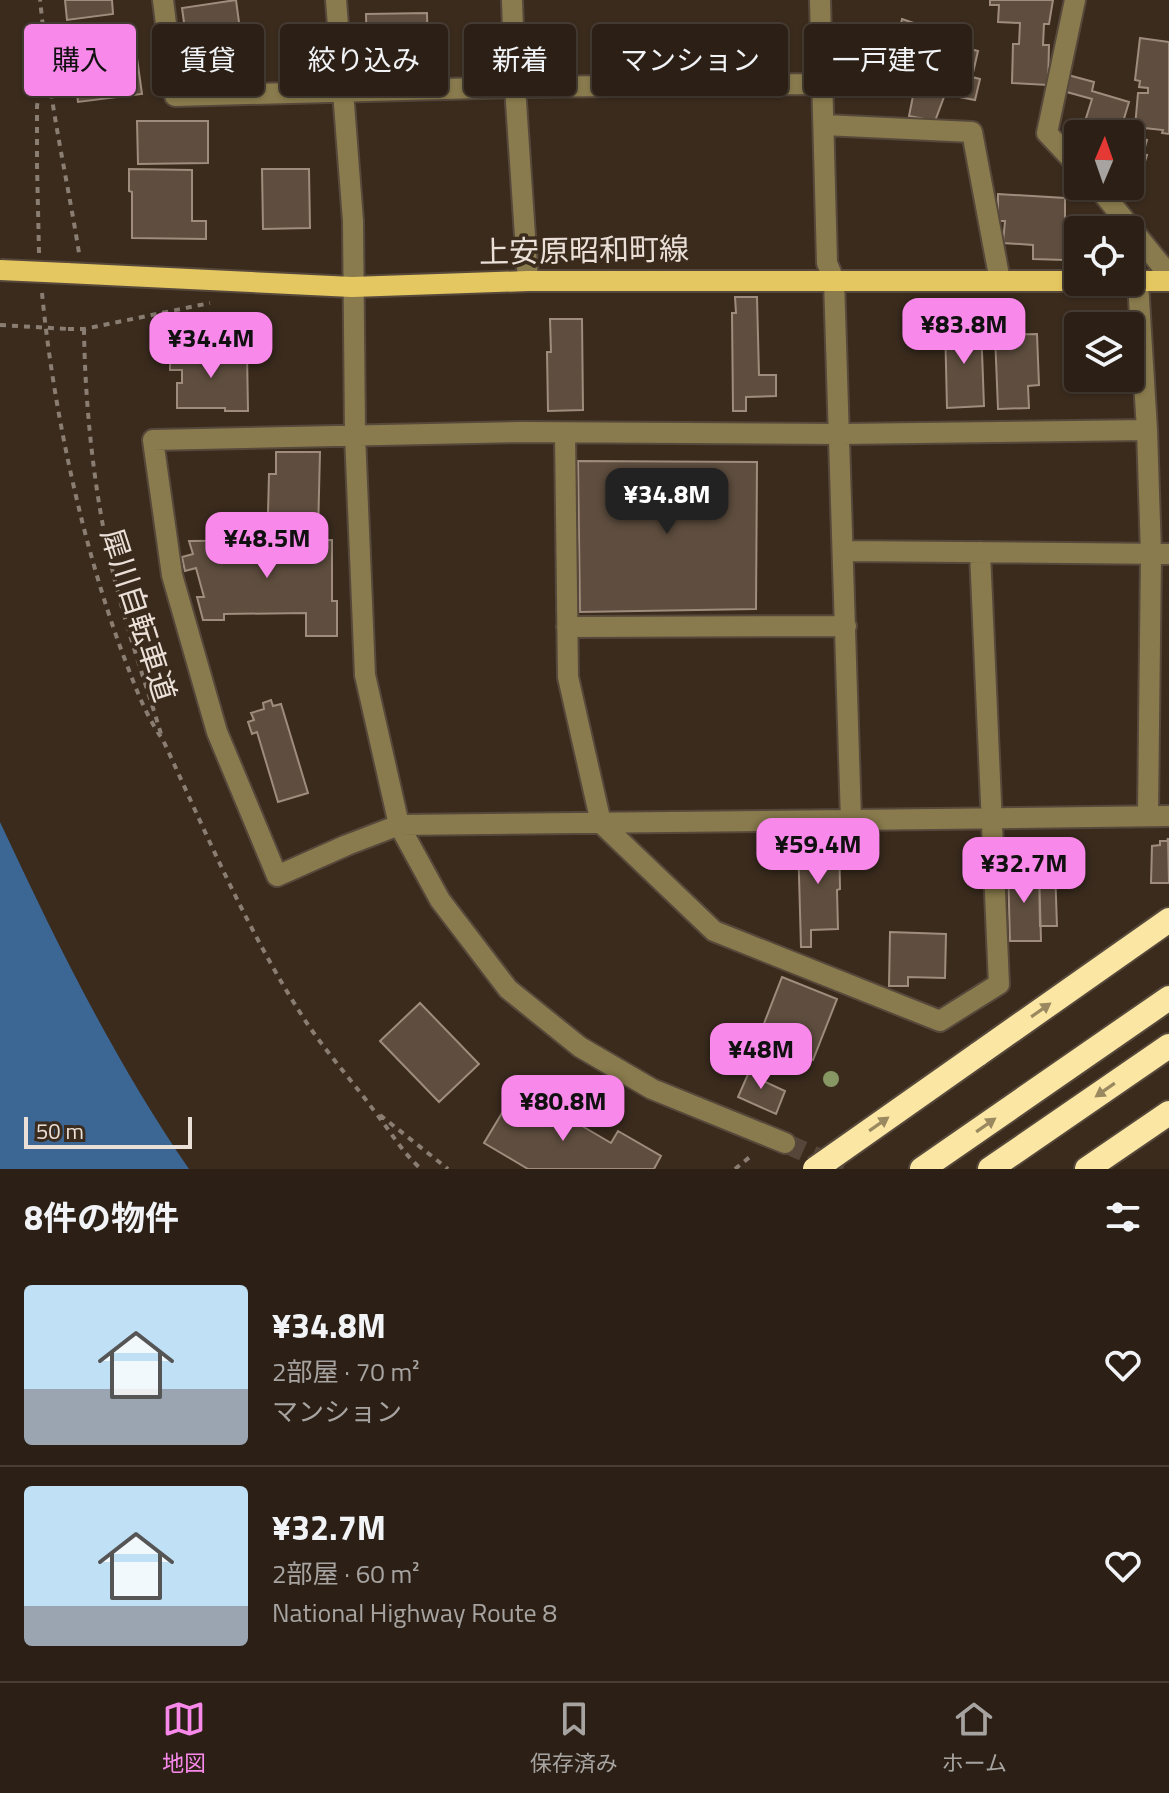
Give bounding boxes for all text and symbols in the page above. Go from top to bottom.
chip: 購入 [24,24,136,96]
chip: 賃貸 [152,24,264,96]
chip: 絞り込み [280,24,448,96]
chip: 新着 [464,24,576,96]
chip: マンション [592,24,788,96]
chip: 一戸建て [804,24,972,96]
north arrow [1064,120,1144,200]
map controls [1064,120,1144,392]
button: locate [1064,216,1144,296]
street label: 上安原昭和町線 [479,225,689,275]
pin: ¥83.8M [899,298,1029,366]
text: ¥83.8M [920,304,1008,343]
pin: ¥34.4M [146,312,276,380]
button: layers [1064,312,1144,392]
text: ¥34.4M [167,318,255,357]
pin: ¥34.8M [602,468,732,536]
text: ¥34.8M [623,474,711,513]
pin: ¥48.5M [202,512,332,580]
text: ¥48.5M [223,518,311,557]
street label: 犀川自転車道 [89,522,189,707]
pin: ¥59.4M [753,818,883,886]
text: ¥59.4M [774,824,862,863]
pin: ¥32.7M [959,837,1089,905]
text: ¥32.7M [980,843,1068,882]
one-way arrow [1031,1003,1052,1019]
pin: ¥48M [714,1023,808,1091]
text: ¥48M [728,1029,794,1068]
pin: ¥80.8M [498,1075,628,1143]
text: ¥80.8M [519,1081,607,1120]
one-way arrow [1094,1082,1115,1097]
scale bar [24,1113,192,1149]
text: 50 m [36,1114,84,1148]
one-way arrow [868,1117,889,1132]
one-way arrow [976,1118,997,1133]
text: 8件の物件 [24,1191,179,1243]
icon: filters [1101,1195,1145,1239]
text: ¥34.8M [272,1299,386,1351]
icon: home [88,1317,184,1413]
icon: heart [1101,1343,1145,1387]
text: 2部屋 · 70 m² [272,1352,420,1391]
text: マンション [272,1392,402,1431]
text: ¥32.7M [272,1501,386,1553]
icon: home [88,1518,184,1614]
icon: heart [1101,1544,1145,1588]
text: 2部屋 · 60 m² [272,1554,420,1593]
text: National Highway Route 8 [272,1593,557,1632]
tab: 地図 [162,1697,206,1780]
tab: 保存済み [530,1697,618,1780]
tab: ホーム [942,1697,1007,1780]

